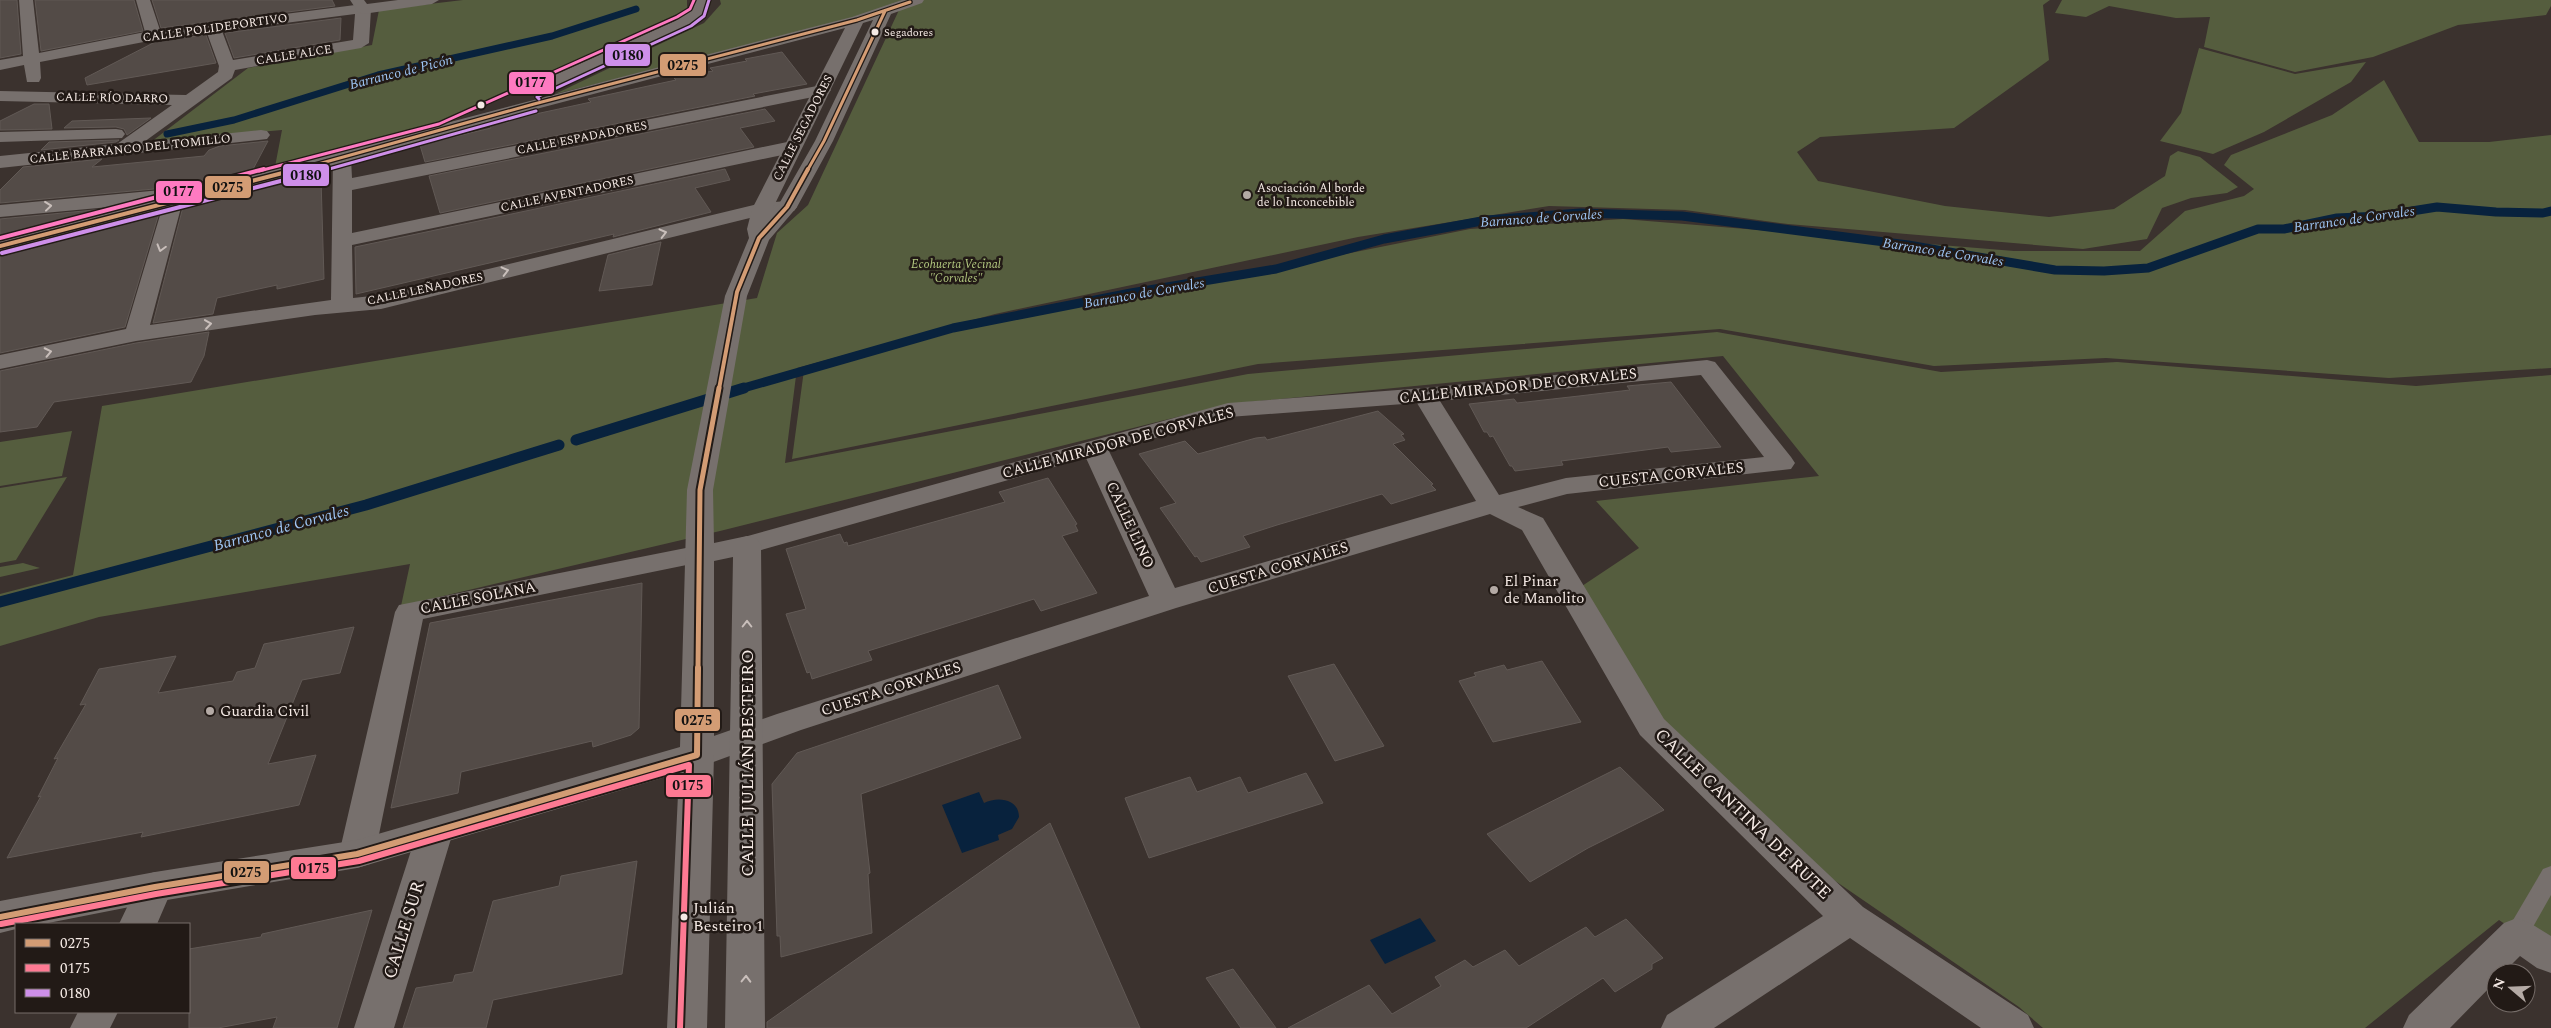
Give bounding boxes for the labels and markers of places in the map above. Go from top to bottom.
place label: Segadores [884,24,933,41]
marker: Segadores [870,27,880,37]
unlabelled marker [476,100,486,110]
place label: Asociación Al borde de lo Inconcebible [1257,179,1365,212]
marker: Asociación Al borde de lo Inconcebible [1241,189,1253,201]
place label: El Pinar de Manolito [1504,570,1584,610]
marker: El Pinar de Manolito [1488,584,1500,596]
place label: Guardia Civil [220,700,309,723]
marker: Guardia Civil [204,705,216,717]
place label: Julián Besteiro 1 [693,896,764,938]
marker: Julián Besteiro 1 [679,912,689,922]

